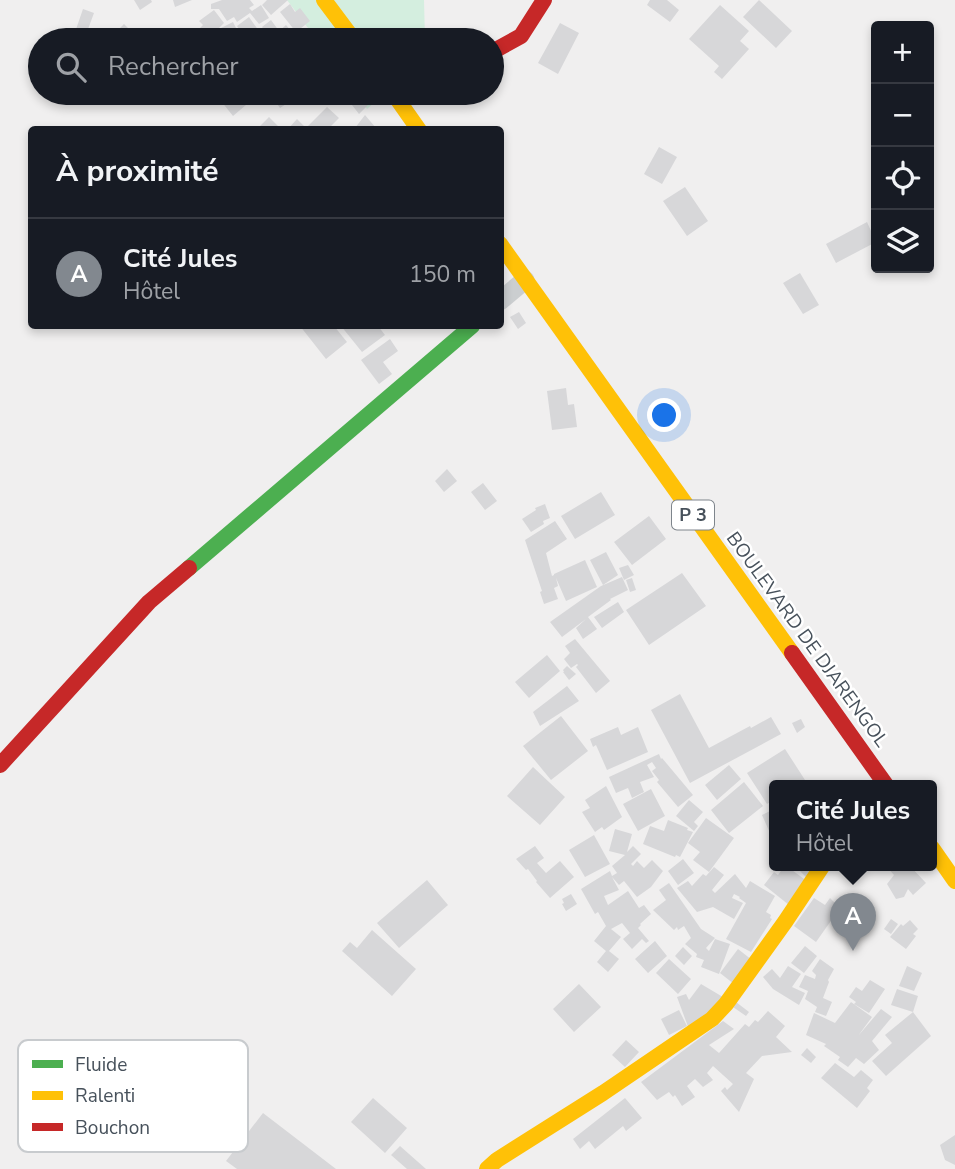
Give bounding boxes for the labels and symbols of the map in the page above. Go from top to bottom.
your location [647,398,681,432]
road number: P 3 [672,500,714,530]
street label: BOULEVARD DE DJARENGOL [720,527,895,753]
pin: A [830,893,876,951]
legend [18,1040,248,1152]
text: Fluide [75,1052,127,1078]
text: Ralenti [75,1083,135,1109]
text: Bouchon [75,1115,150,1141]

